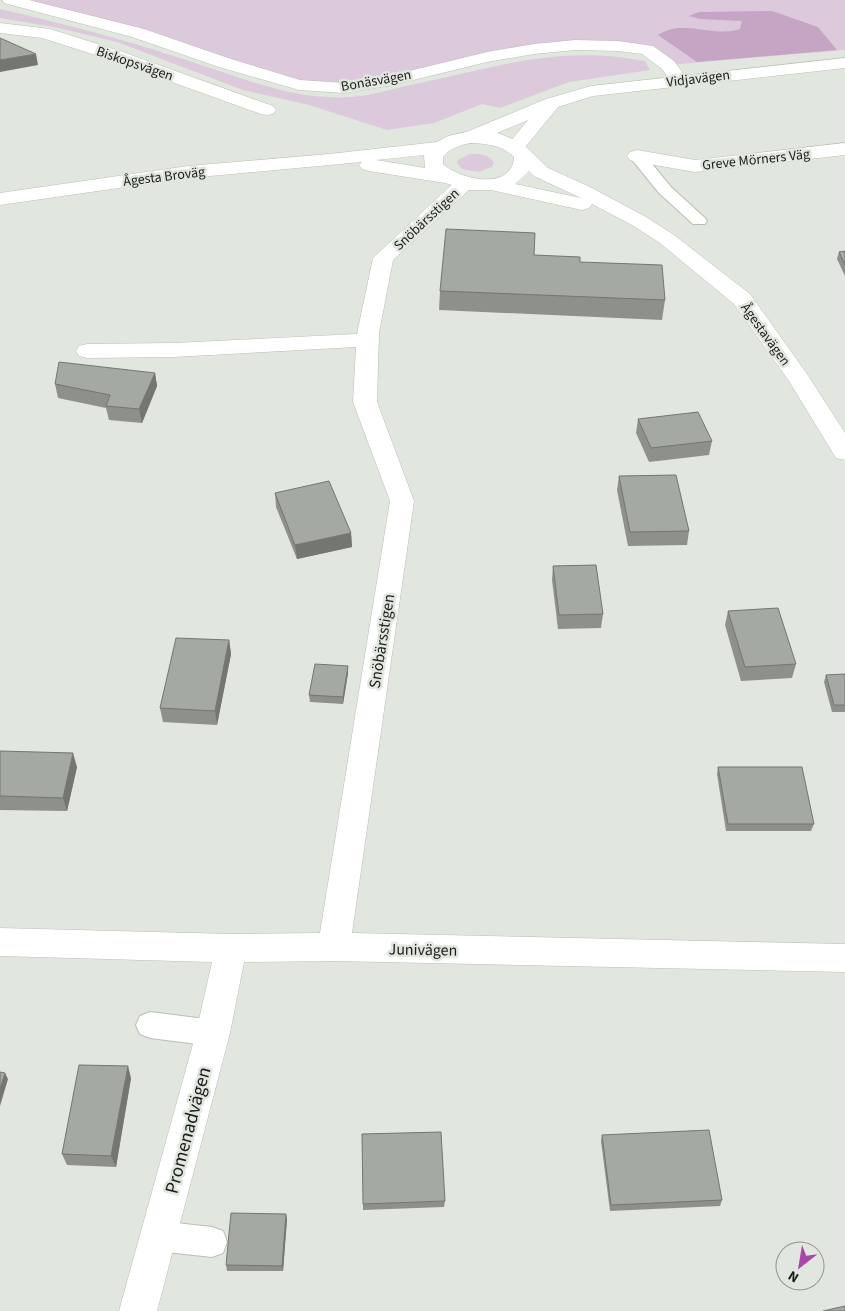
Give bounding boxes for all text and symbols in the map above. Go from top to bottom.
street label: Biskopsvägen [94,41,176,86]
street label: Bonäsvägen [339,65,413,97]
street label: Vidjavägen [665,65,731,93]
street label: Greve Mörners Väg [701,144,811,176]
street label: Ågesta Broväg [122,162,206,192]
street label: Snöbärsstigen [389,184,464,255]
street label: Ågestavägen [736,299,795,370]
street label: Snöbärsstigen [364,592,400,690]
street label: Junivägen [388,938,458,962]
street label: Promenadvägen [159,1064,218,1197]
north arrow [775,1241,825,1291]
text: N [785,1265,803,1287]

